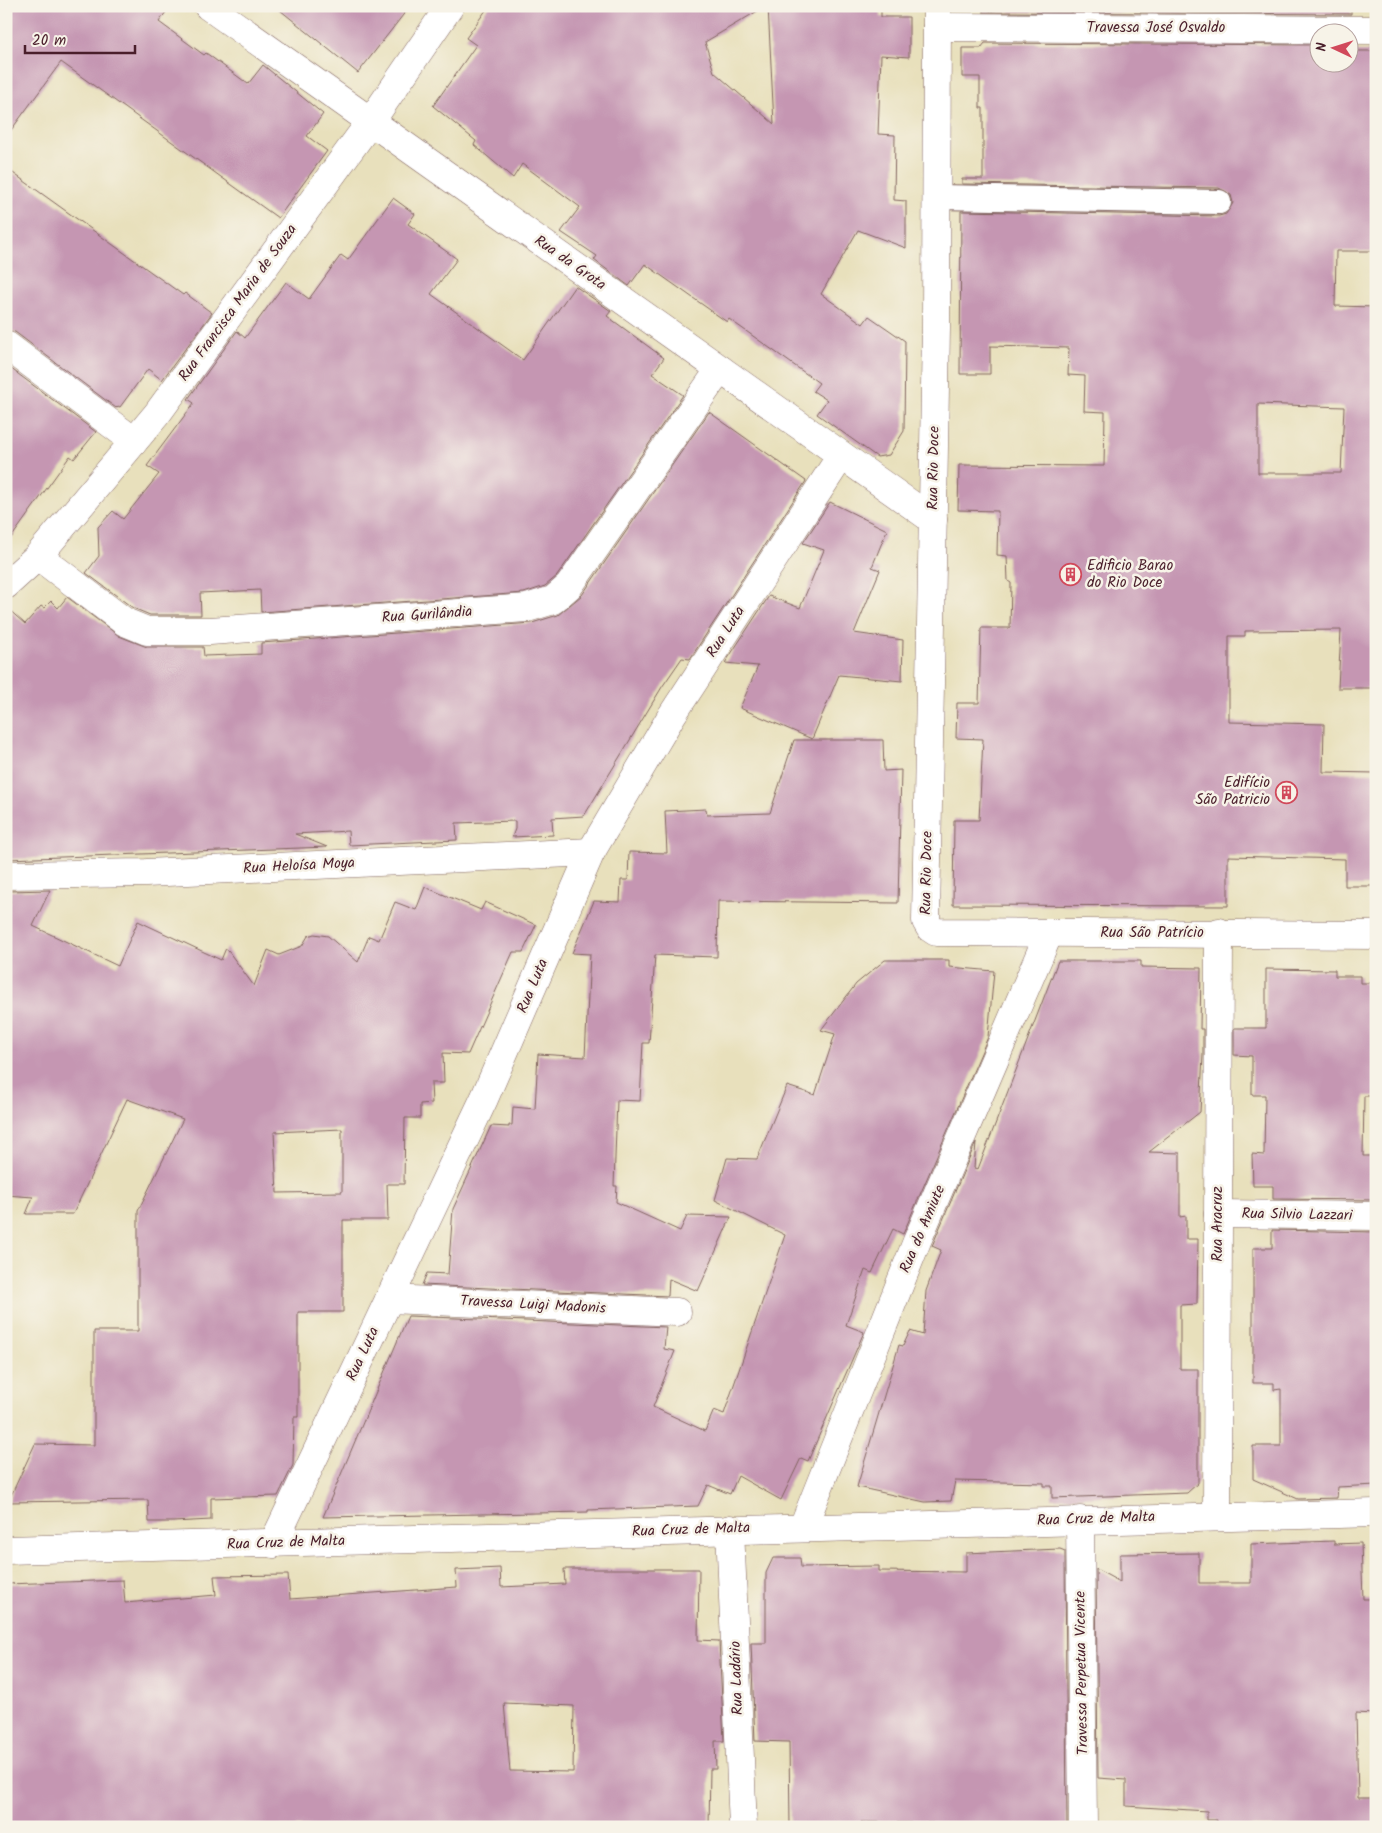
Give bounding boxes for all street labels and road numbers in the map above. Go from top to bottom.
street label: Travessa José Osvaldo [1087,16,1226,40]
street label: Rua Francisca Maria de Souza [173,219,303,387]
street label: Rua da Grota [529,229,611,297]
street label: Rua Rio Doce [921,426,947,510]
street label: Rua Gurilândia [381,600,473,630]
street label: Rua Luta [700,601,752,663]
street label: Rua Rio Doce [914,831,940,915]
street label: Rua Heloísa Moya [242,851,356,881]
street label: Rua São Patrício [1100,921,1204,945]
street label: Rua Luta [511,955,555,1017]
street label: Rua do Amiute [894,1181,952,1277]
street label: Rua Aracruz [1206,1186,1230,1262]
street label: Rua Silvio Lazzari [1241,1202,1354,1228]
street label: Travessa Luigi Madonis [460,1289,607,1321]
street label: Rua Luta [340,1323,386,1385]
street label: Rua Cruz de Malta [1036,1505,1156,1533]
street label: Rua Cruz de Malta [631,1516,751,1544]
street label: Rua Cruz de Malta [226,1529,346,1557]
street label: Travessa Perpetua Vicente [1069,1590,1095,1755]
street label: Rua Ladário [724,1640,750,1715]

